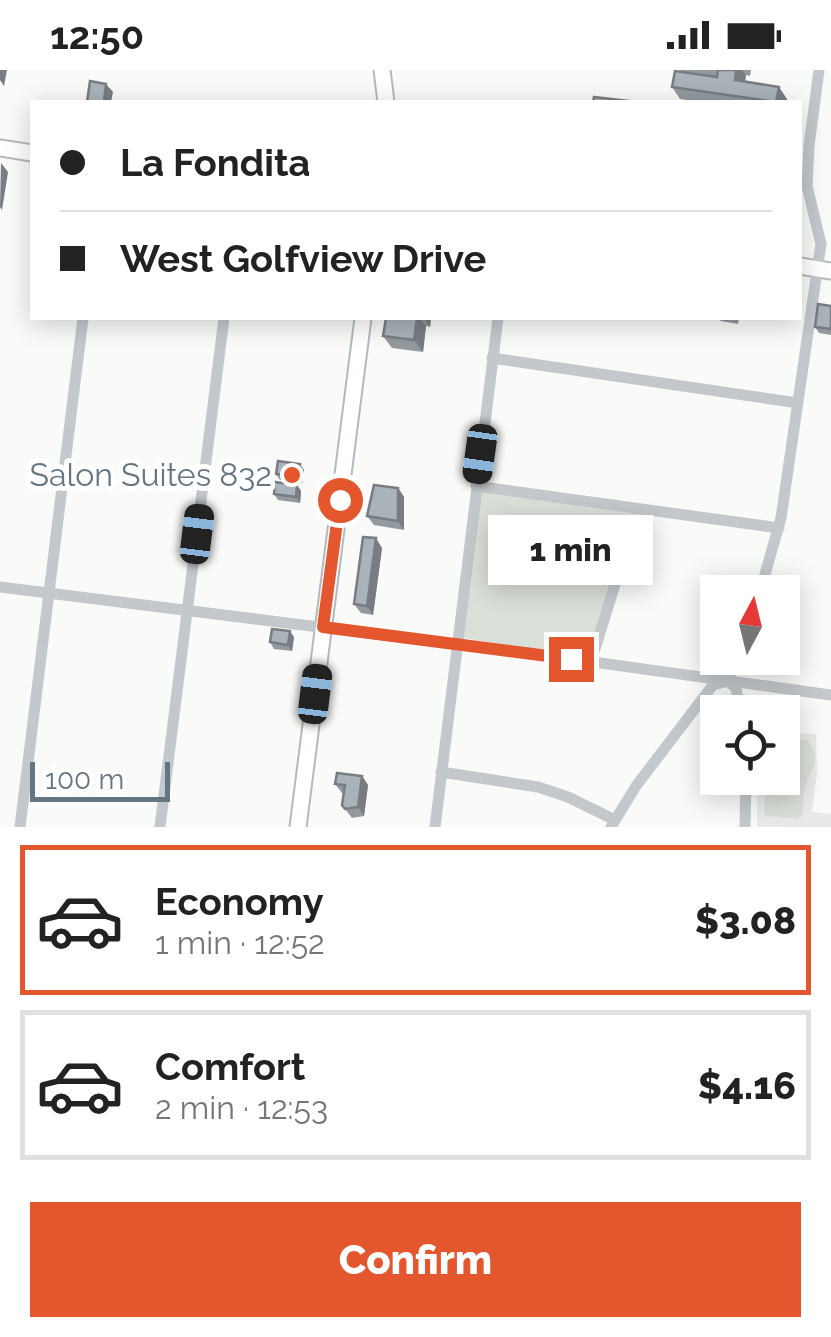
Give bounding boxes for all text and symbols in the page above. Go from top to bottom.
text: 12:50 [50,13,144,58]
text: La Fondita [120,140,310,185]
text: West Golfview Drive [120,236,486,281]
car [461,422,499,486]
place label: Salon Suites 832 [30,456,272,493]
marker: Salon Suites 832 [281,464,303,486]
route start [318,478,363,523]
car [178,502,216,566]
callout: 1 min [488,514,654,584]
text: 1 min [529,531,612,568]
north arrow [700,575,800,675]
map controls [700,575,800,795]
route end [549,637,594,682]
car [296,662,334,726]
button: locate [700,695,800,795]
scale bar [30,757,170,801]
text: 100 m [45,763,124,796]
icon: car [35,875,125,965]
text: Economy [155,879,324,924]
text: $3.08 [695,898,796,943]
text: 1 min · 12:52 [155,924,325,961]
icon: car [35,1040,125,1130]
text: Comfort [155,1044,305,1089]
text: $4.16 [698,1063,796,1108]
text: 2 min · 12:53 [155,1089,328,1126]
button: Confirm [30,1202,801,1317]

